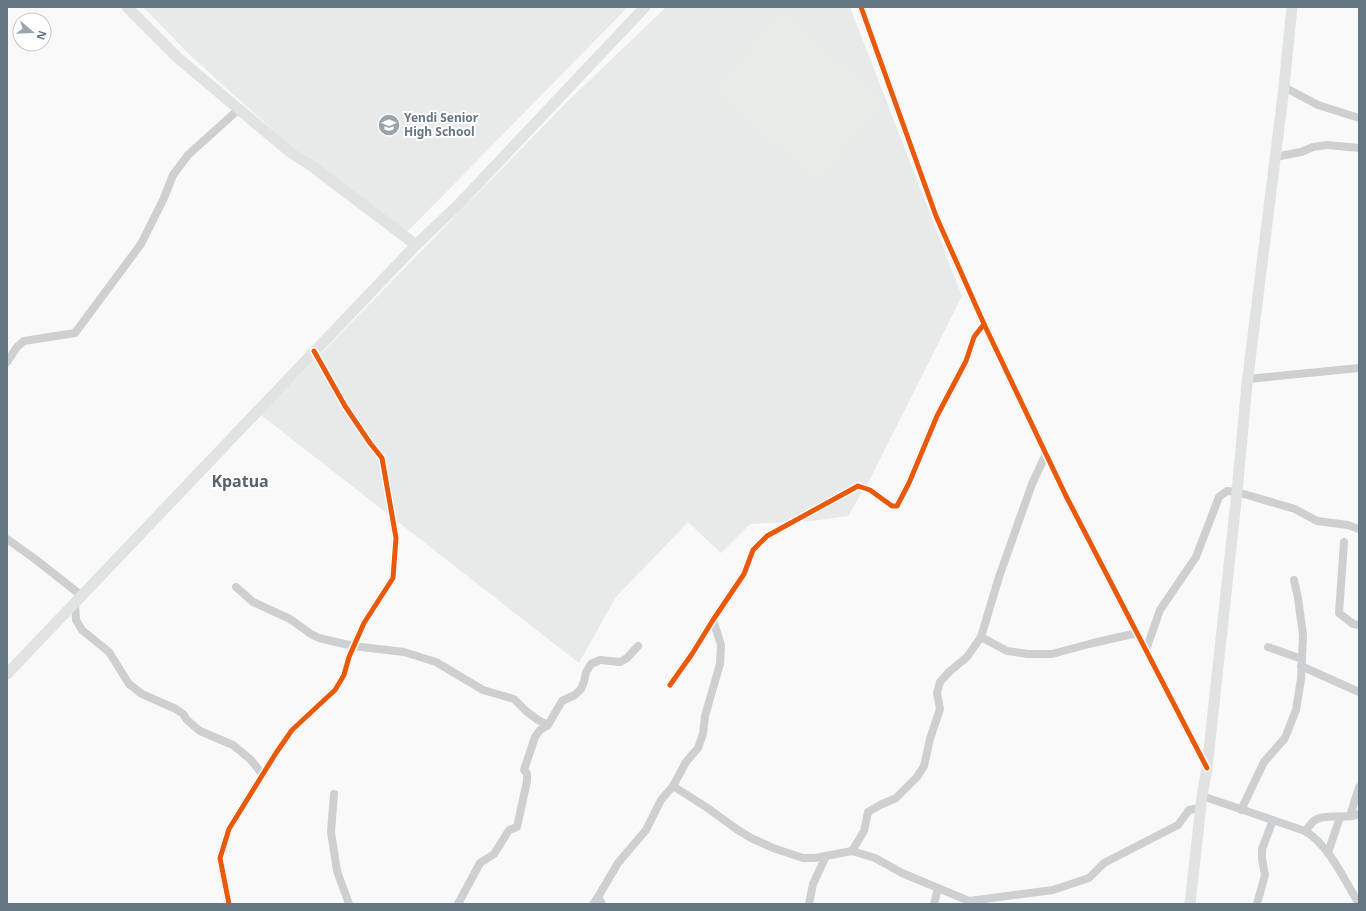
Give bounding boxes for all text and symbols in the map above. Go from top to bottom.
north arrow [12,12,52,52]
text: N [33,29,50,42]
place label: Yendi Senior High School [404,109,479,140]
school or university icon: Yendi Senior High School [376,112,402,138]
district label: Kpatua [211,470,269,492]

